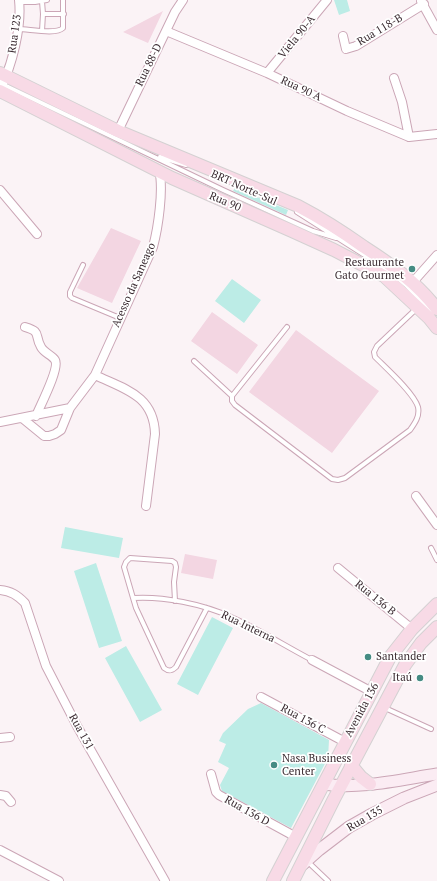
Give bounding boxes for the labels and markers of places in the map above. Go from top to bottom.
place label: Restaurante Gato Gourmet [335,256,404,282]
marker: Restaurante Gato Gourmet [407,264,417,274]
place label: Santander [376,650,426,664]
marker: Santander [363,652,373,662]
place label: Itaú [392,671,412,685]
marker: Itaú [415,673,425,683]
place label: Nasa Business Center [282,752,351,778]
marker: Nasa Business Center [269,760,279,770]

